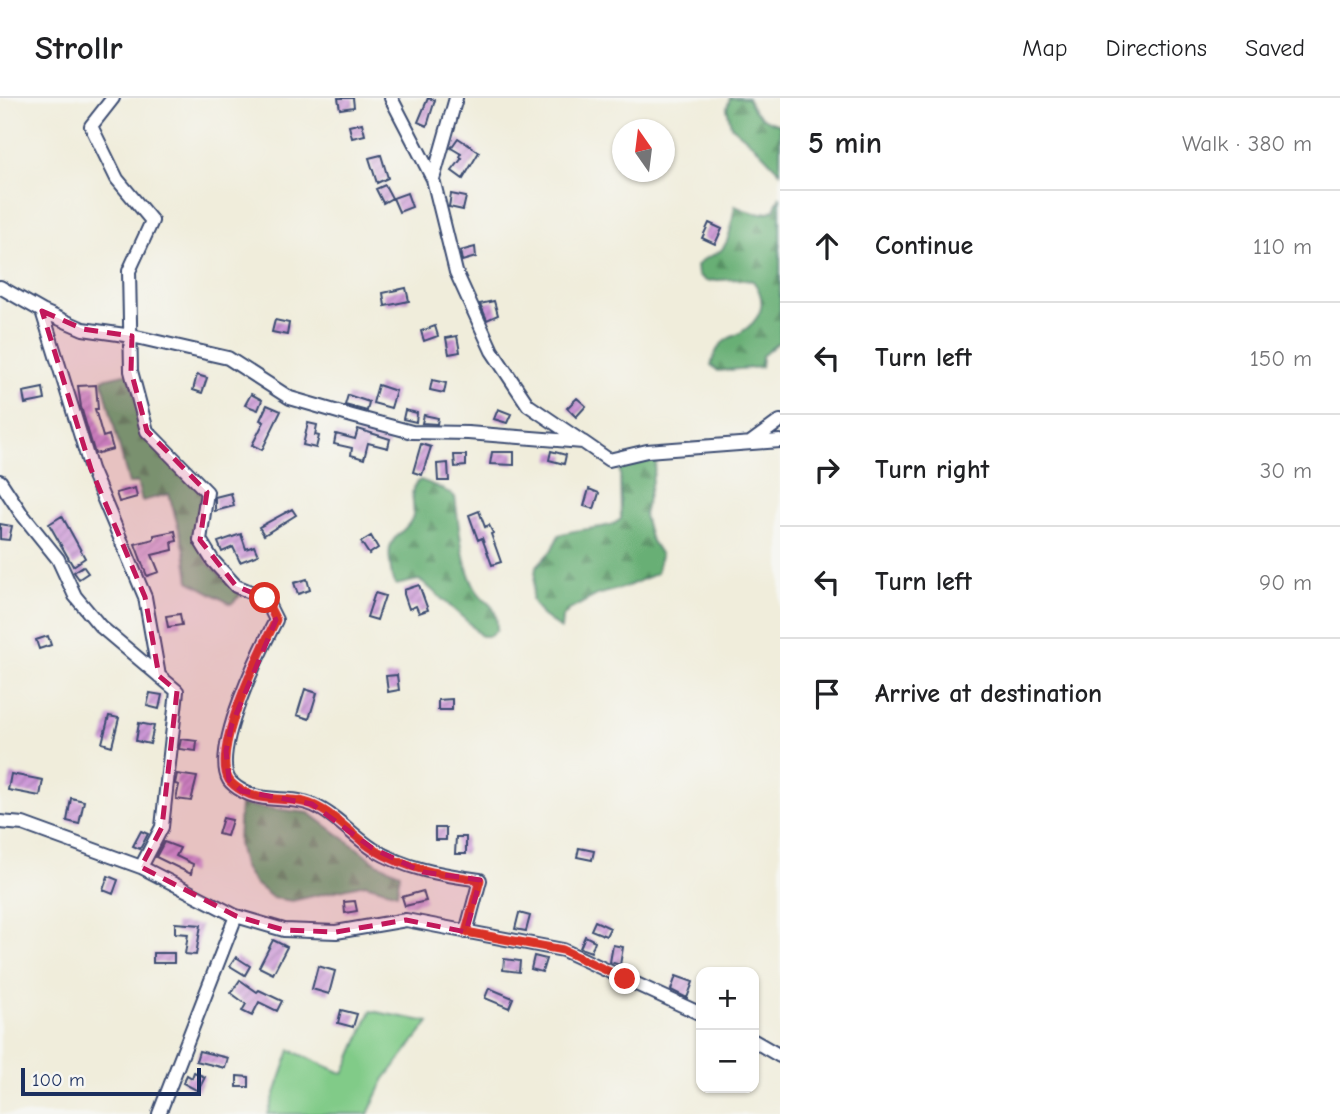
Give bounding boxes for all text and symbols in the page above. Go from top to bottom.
text: Strollr [35,29,123,67]
text: Map [1022,34,1068,62]
text: Directions [1106,34,1207,62]
text: Saved [1245,34,1305,62]
north arrow [612,119,675,182]
text: 5 min [808,126,882,161]
text: Walk · 380 m [1182,130,1312,157]
icon: ahead [808,227,846,265]
text: Continue [875,231,973,261]
text: 110 m [1253,233,1312,260]
icon: left [808,339,846,377]
text: Turn left [875,343,972,373]
text: 150 m [1250,345,1312,372]
icon: right [808,451,846,489]
text: Turn right [875,455,989,485]
text: 30 m [1260,457,1312,484]
icon: left [808,563,846,601]
text: Turn left [875,567,972,597]
text: 90 m [1259,569,1312,596]
route start [249,582,280,613]
icon: arrive [808,675,846,713]
text: Arrive at destination [875,679,1102,709]
route end [609,963,640,994]
map controls [696,967,759,1093]
button: + [696,967,759,1030]
button: − [696,1030,759,1093]
scale bar [21,1065,201,1097]
text: 100 m [32,1069,85,1091]

